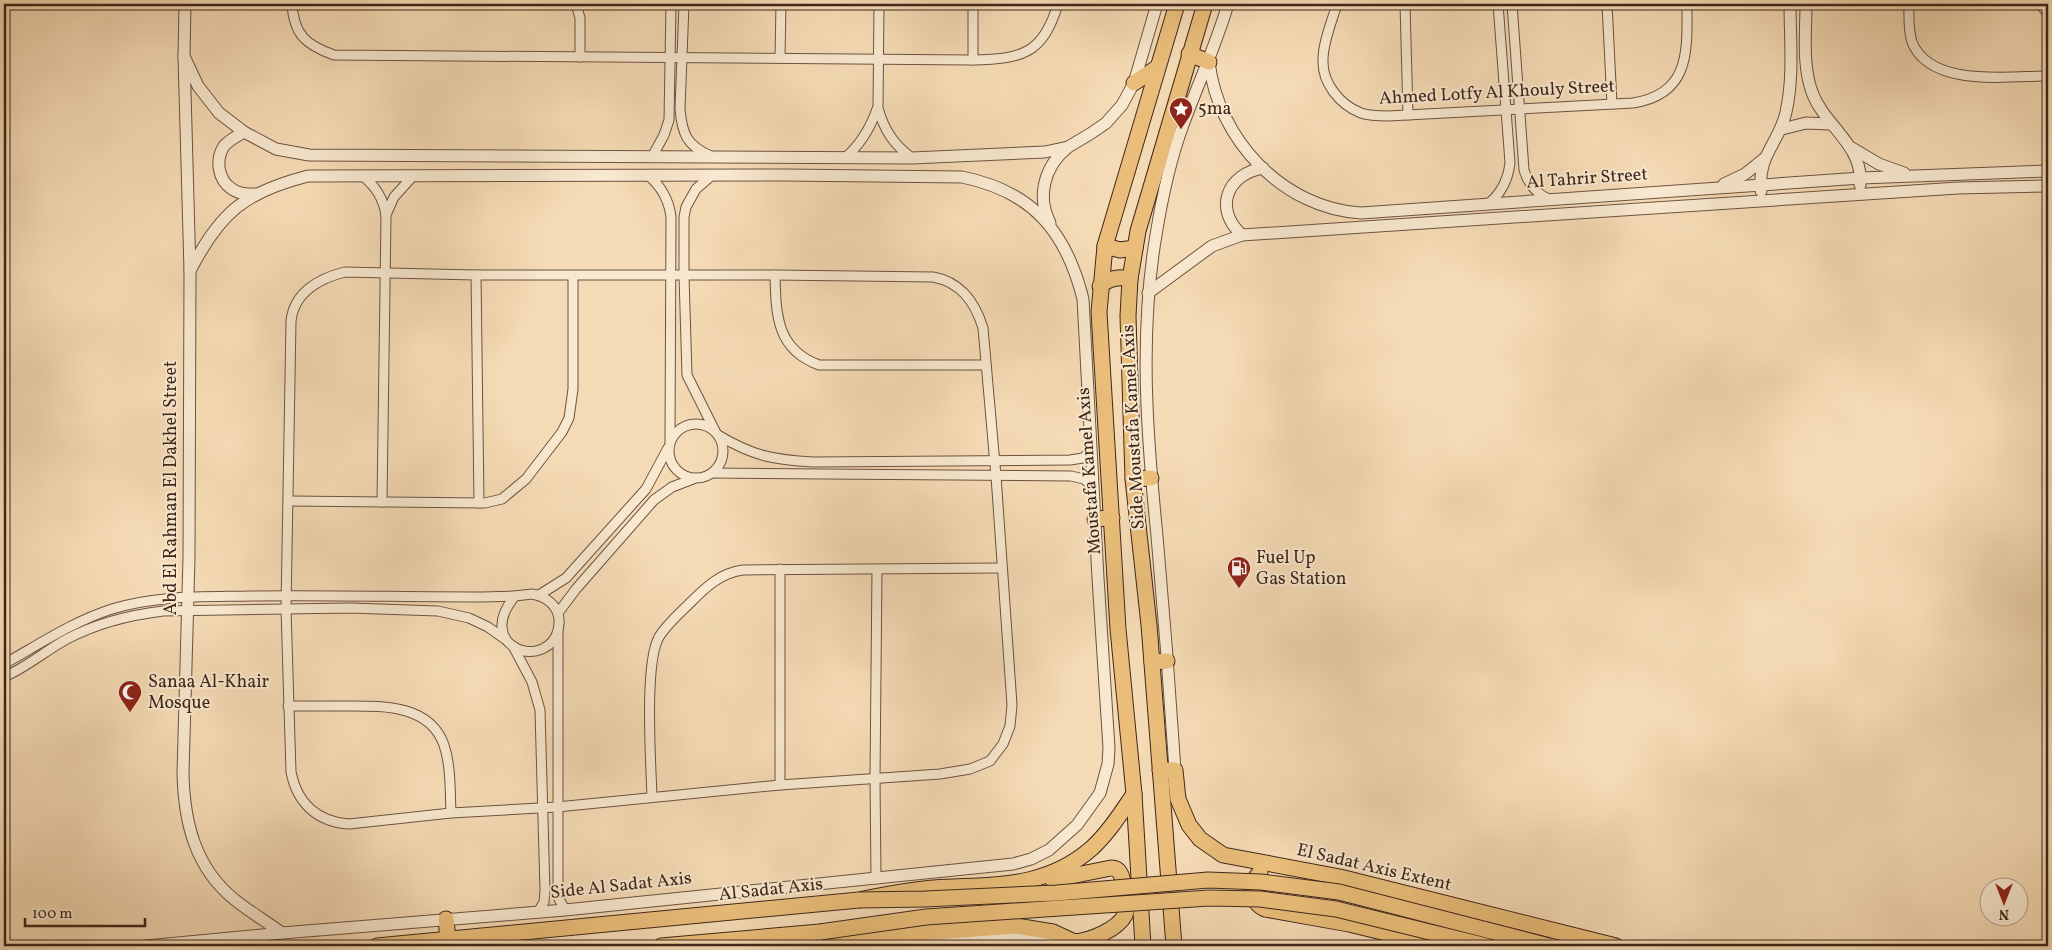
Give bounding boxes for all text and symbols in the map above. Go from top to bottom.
street label: Ahmed Lotfy Al Khouly Street [1378,74,1616,112]
place icon: 5ma [1168,96,1194,130]
place label: 5ma [1198,97,1232,122]
street label: Al Tahrir Street [1526,162,1648,196]
street label: Side Moustafa Kamel Axis [1116,324,1152,530]
street label: Abd El Rahman El Dakhel Street [159,361,184,615]
street label: Moustafa Kamel Axis [1072,387,1108,555]
place label: Fuel Up Gas Station [1256,546,1347,592]
fuel station icon: Fuel Up Gas Station [1226,555,1252,589]
place label: Sanaa Al-Khair Mosque [148,670,270,716]
mosque icon: Sanaa Al-Khair Mosque [117,679,143,713]
street label: El Sadat Axis Extent [1294,838,1454,898]
street label: Side Al Sadat Axis [549,866,693,906]
street label: Al Sadat Axis [718,872,824,908]
north arrow [1980,878,2030,928]
scale bar [25,895,145,927]
text: 100 m [32,904,72,925]
text: N [1999,904,2009,923]

